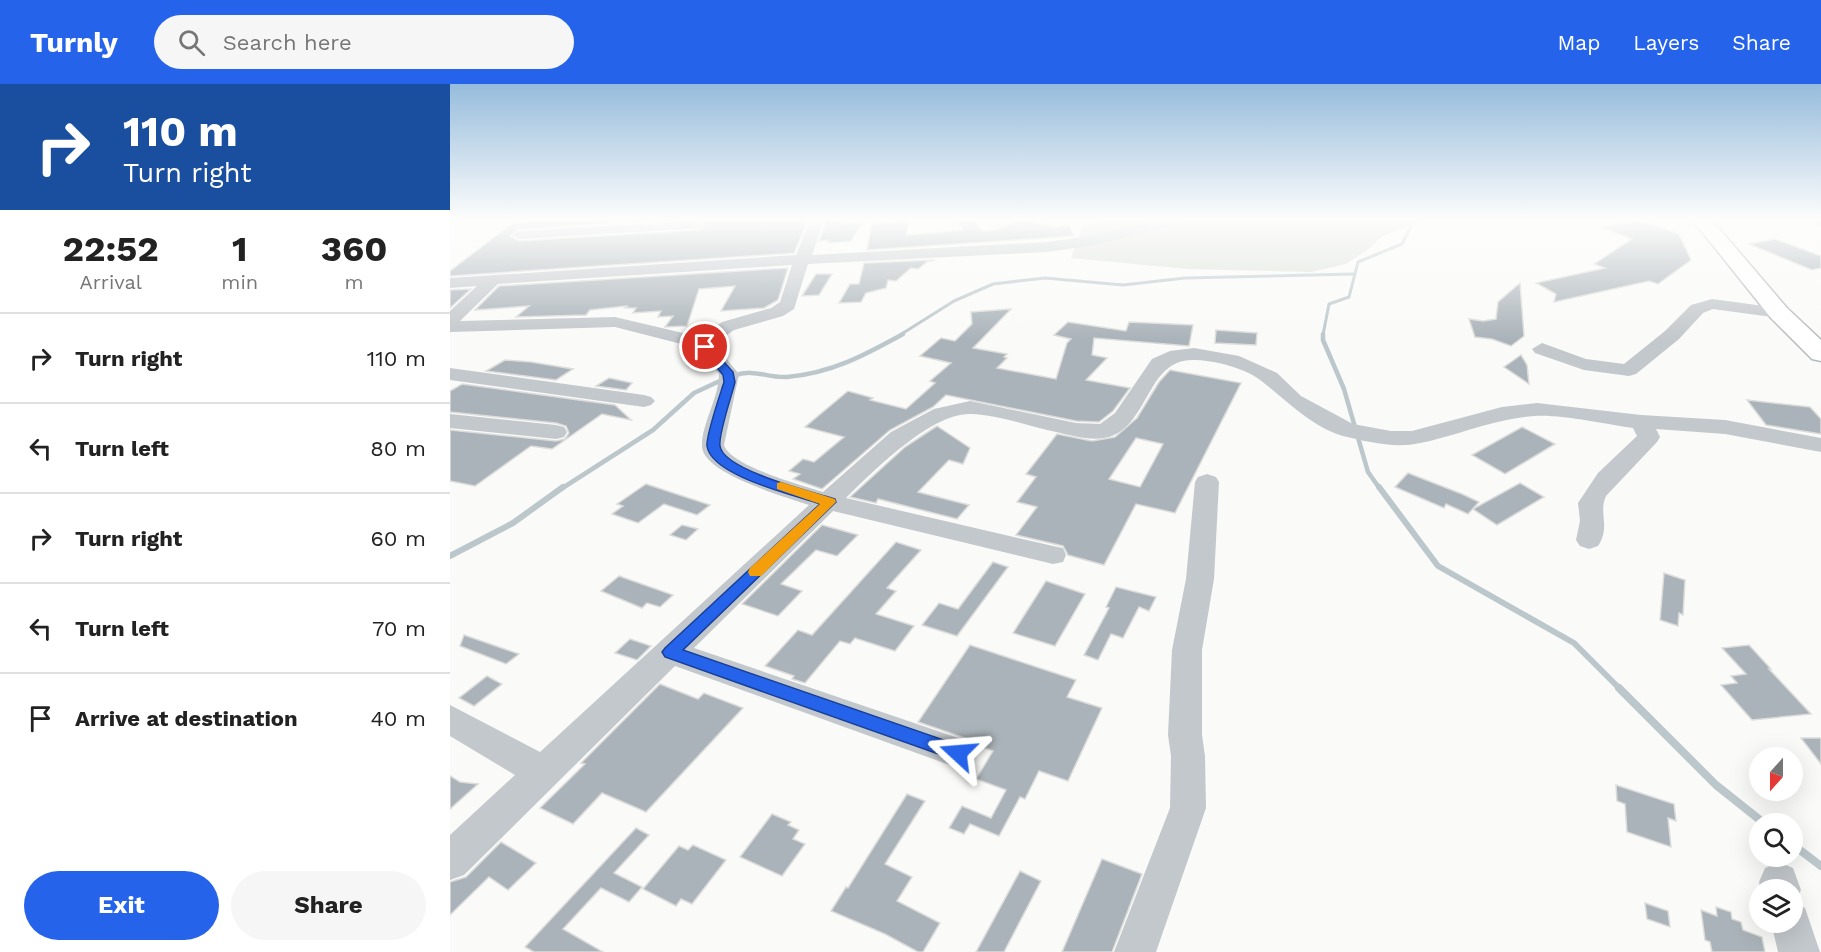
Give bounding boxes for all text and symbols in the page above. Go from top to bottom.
search box [154,15,574,69]
text: Turnly [30,26,118,59]
icon: search [175,26,208,59]
text: Search here [223,30,352,55]
text: Map [1557,30,1600,55]
text: Layers [1633,30,1699,55]
text: Share [1732,30,1791,55]
text: 110 m [123,107,238,156]
icon: right [24,108,102,186]
text: Turn right [123,157,252,189]
text: 22:52 [63,228,159,270]
text: 1 [232,228,248,270]
text: 360 [321,228,387,270]
text: Arrival [79,270,142,294]
text: min [221,270,258,294]
text: m [345,270,364,294]
pin [679,321,730,372]
icon: arrive [688,330,721,363]
icon: right [24,342,57,375]
text: Turn right [75,346,182,371]
text: 110 m [367,346,426,371]
icon: left [24,432,57,465]
text: Turn left [75,436,169,461]
text: 80 m [370,436,426,461]
icon: right [24,522,57,555]
text: Turn right [75,526,182,551]
text: 60 m [370,526,426,551]
icon: left [24,612,57,645]
text: Turn left [75,616,169,641]
text: 70 m [372,616,426,641]
icon: arrive [24,702,57,735]
text: Arrive at destination [75,706,298,731]
text: 40 m [370,706,426,731]
position arrow [926,721,990,785]
north arrow [1749,747,1803,801]
map controls [1749,747,1803,933]
button: search [1749,813,1803,867]
button: Exit [24,871,219,940]
button: Share [231,871,426,940]
button: layers [1749,879,1803,933]

